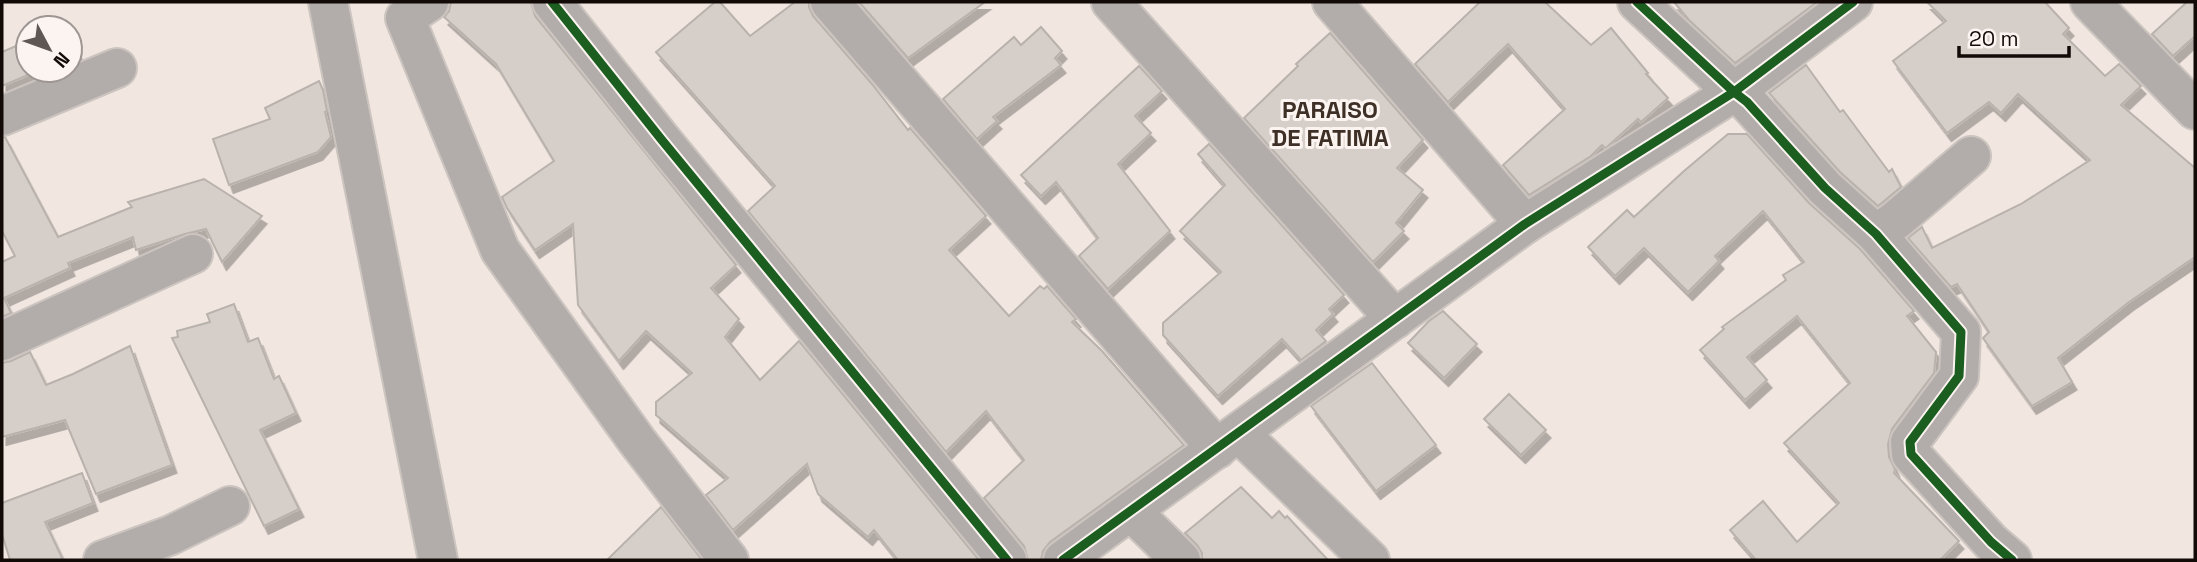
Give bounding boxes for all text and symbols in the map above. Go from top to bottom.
north arrow [14,14,84,84]
scale bar [1959,14,2069,58]
text: 20 m [1969,25,2019,52]
text: N [48,47,75,73]
district label: PARAISO DE FATIMA [1271,94,1389,153]

